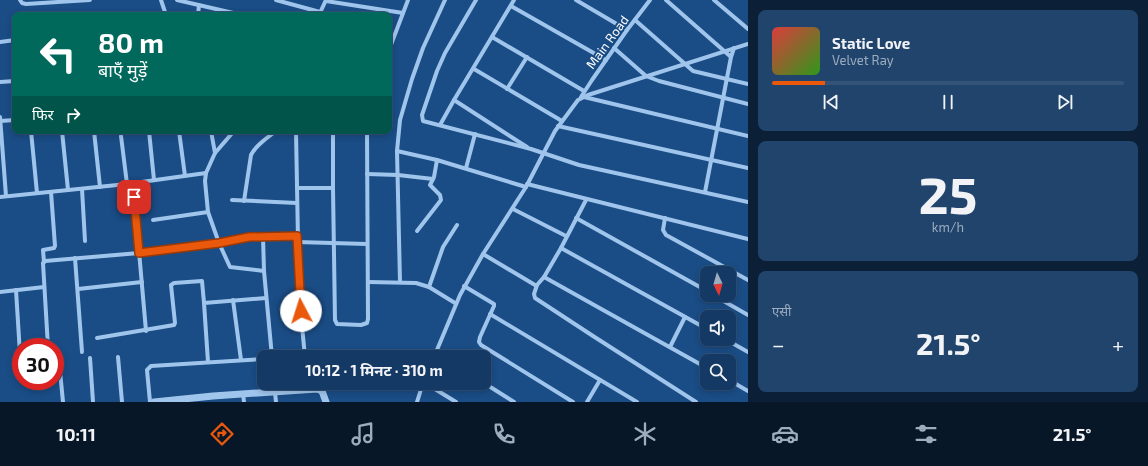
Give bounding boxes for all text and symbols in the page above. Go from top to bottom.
street label: Main Road [582,12,632,72]
text: 80 m [98,25,164,59]
icon: left [32,28,84,80]
text: Static Love [832,34,910,52]
text: Velvet Ray [832,52,894,68]
text: बाएँ मुड़ें [98,59,147,81]
icon: previous [820,91,842,113]
icon: pause [937,91,959,113]
icon: next [1054,91,1076,113]
icon: right [62,104,84,126]
text: फिर [32,105,54,123]
text: 25 [919,162,977,224]
pin [117,180,151,214]
icon: arrive [123,186,145,208]
text: km/h [932,219,964,235]
north arrow [700,266,736,302]
map controls [700,266,736,390]
position arrow [280,290,322,332]
text: एसी [772,303,791,319]
button: sound [700,310,736,346]
text: 21.5° [916,325,981,361]
text: − [772,331,785,357]
text: + [1112,331,1124,357]
speed limit sign: 30 [12,338,64,390]
button: search [700,354,736,390]
text: 10:12 · 1 मिनट · 310 m [305,361,443,379]
icon: directions [208,420,236,448]
icon: music [349,420,377,448]
icon: phone [490,420,518,448]
icon: climate [631,420,659,448]
icon: car [771,420,799,448]
icon: filters [912,420,940,448]
text: 10:11 [56,423,96,445]
text: 21.5° [1053,423,1092,445]

